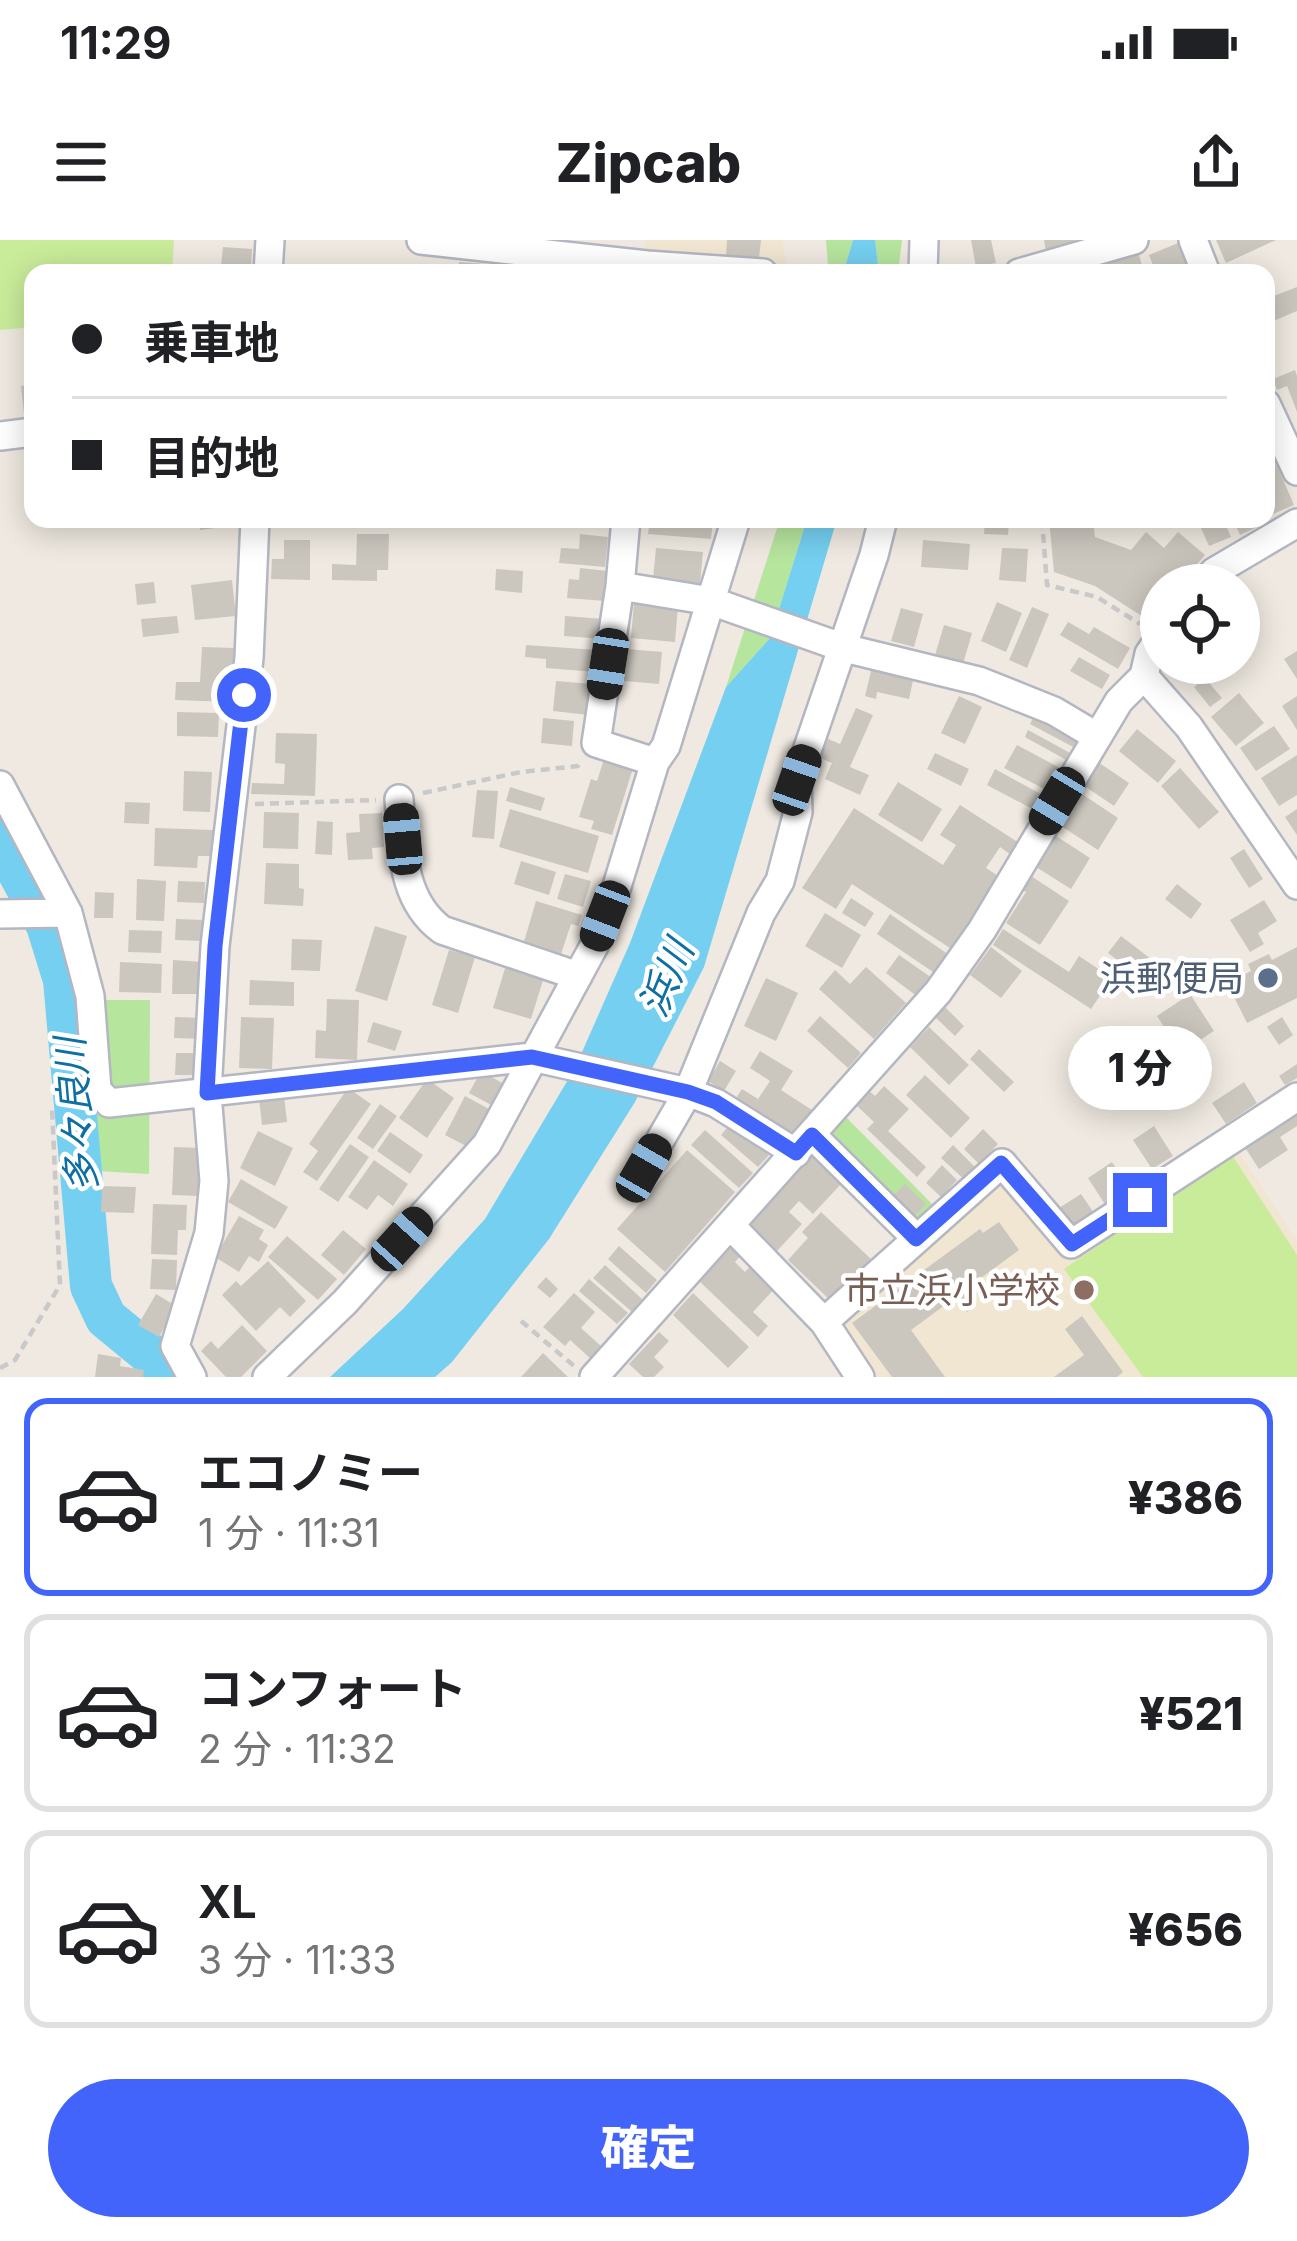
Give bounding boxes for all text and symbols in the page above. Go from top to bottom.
text: 11:29 [60,15,171,70]
icon: menu [48,129,114,195]
icon: share [1183,129,1249,195]
text: Zipcab [556,130,741,195]
text: 乗車地 [144,315,279,370]
text: 目的地 [144,430,279,485]
map controls [1140,564,1260,684]
button: locate [1140,564,1260,684]
car [585,626,631,702]
route start [217,668,271,722]
car [768,740,826,820]
car [1023,761,1091,841]
car [382,802,424,876]
car [575,876,635,956]
water label: 浜川 [629,929,704,1023]
place label: 浜郵便局 [1100,956,1244,1000]
marker: 浜郵便局 [1255,965,1281,991]
callout: 1 分 [1068,1026,1212,1110]
water label: 多々良川 [45,1031,106,1195]
text: 1 分 [1108,1044,1172,1091]
car [610,1128,678,1208]
route end [1113,1173,1167,1227]
car [365,1200,439,1278]
place label: 市立浜小学校 [844,1268,1060,1312]
marker: 市立浜小学校 [1071,1277,1097,1303]
icon: car [54,1443,162,1551]
text: エコノミー [198,1445,423,1500]
text: ¥386 [1128,1470,1243,1525]
text: 1 分 · 11:31 [198,1509,380,1556]
icon: car [54,1659,162,1767]
text: コンフォート [198,1661,467,1716]
text: ¥521 [1139,1686,1243,1741]
text: 2 分 · 11:32 [198,1725,396,1772]
text: XL [198,1874,257,1929]
icon: car [54,1875,162,1983]
text: ¥656 [1128,1902,1243,1957]
text: 3 分 · 11:33 [198,1936,396,1983]
button: 確定 [48,2079,1249,2217]

